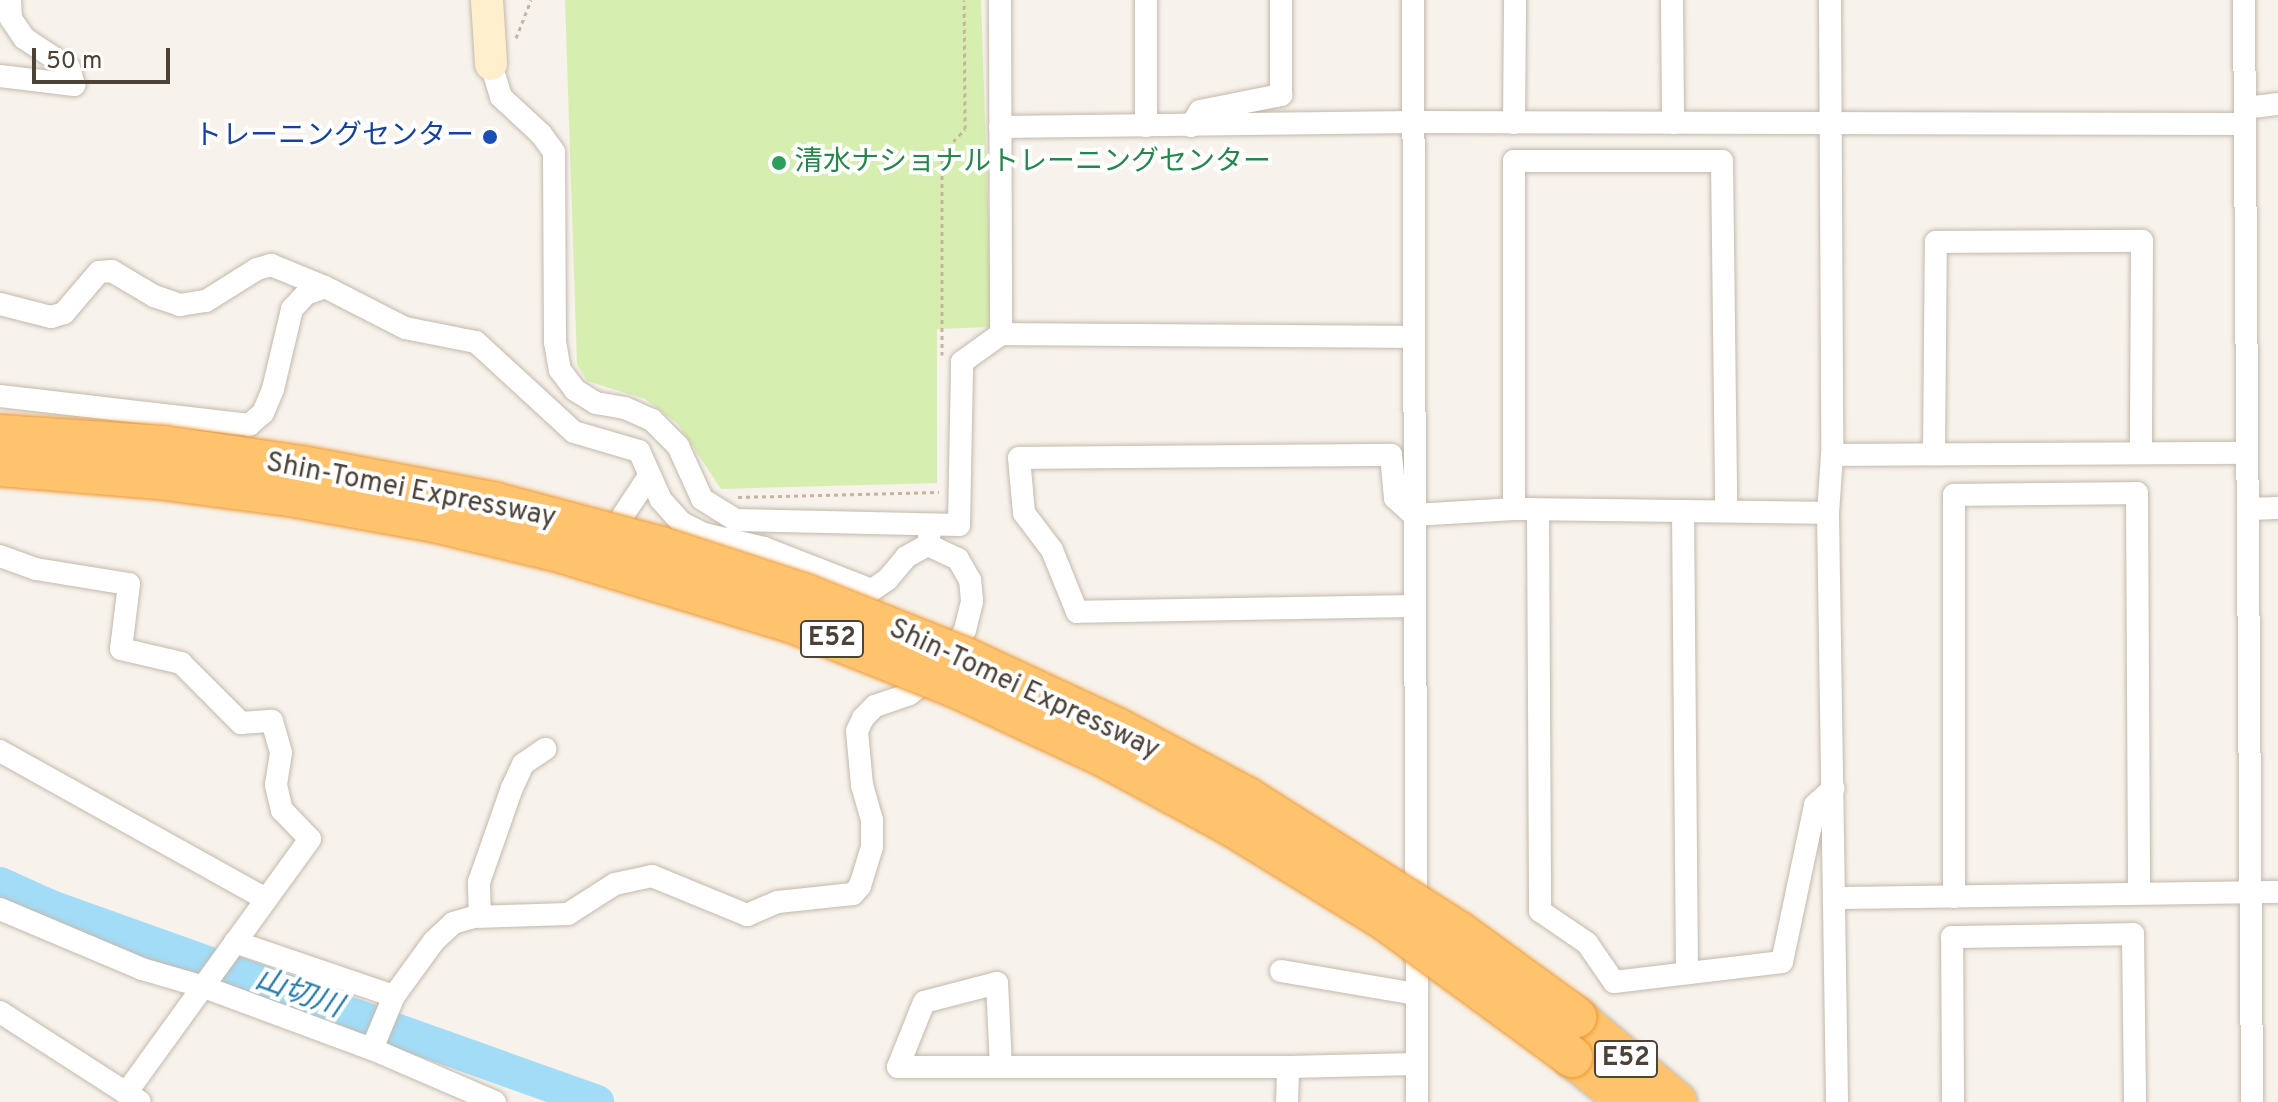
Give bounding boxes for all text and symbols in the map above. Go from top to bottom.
scale bar [36,32,174,82]
text: 50 m [46,47,102,77]
place label: トレーニングセンター [194,120,474,154]
marker: トレーニングセンター [481,128,499,146]
place label: 清水ナショナルトレーニングセンター [795,146,1271,180]
marker: 清水ナショナルトレーニングセンター [770,154,788,172]
street label: Shin-Tomei Expressway [263,446,559,536]
street label: Shin-Tomei Expressway [883,613,1165,767]
road number: E52 [798,617,866,661]
water label: 山切川 [250,963,346,1027]
road number: E52 [1592,1037,1660,1081]

